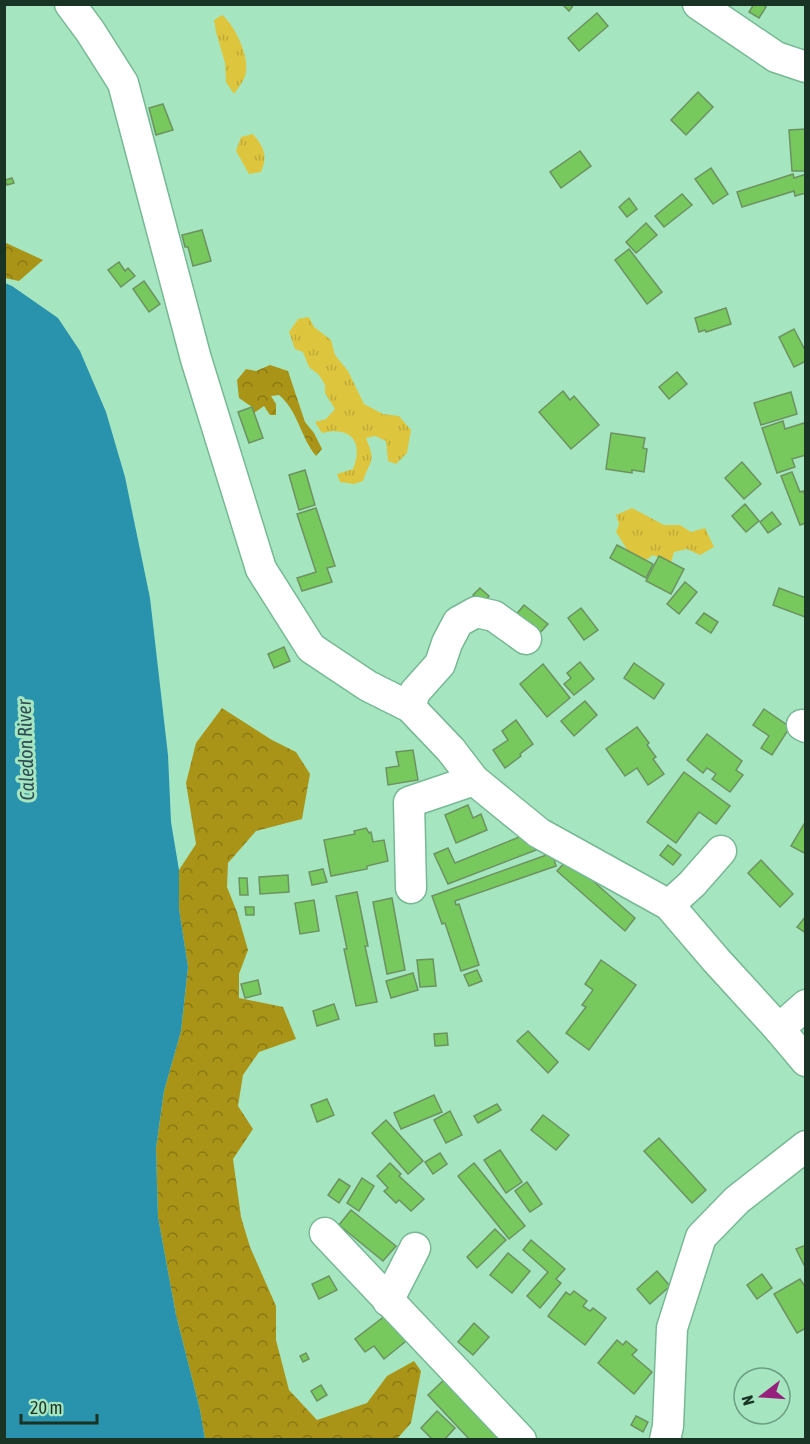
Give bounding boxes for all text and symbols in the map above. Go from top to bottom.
water label: Caledon River [12,698,38,801]
north arrow [732,1366,792,1426]
scale bar [21,1387,98,1425]
text: N [738,1393,758,1408]
text: 20 m [30,1397,62,1418]

